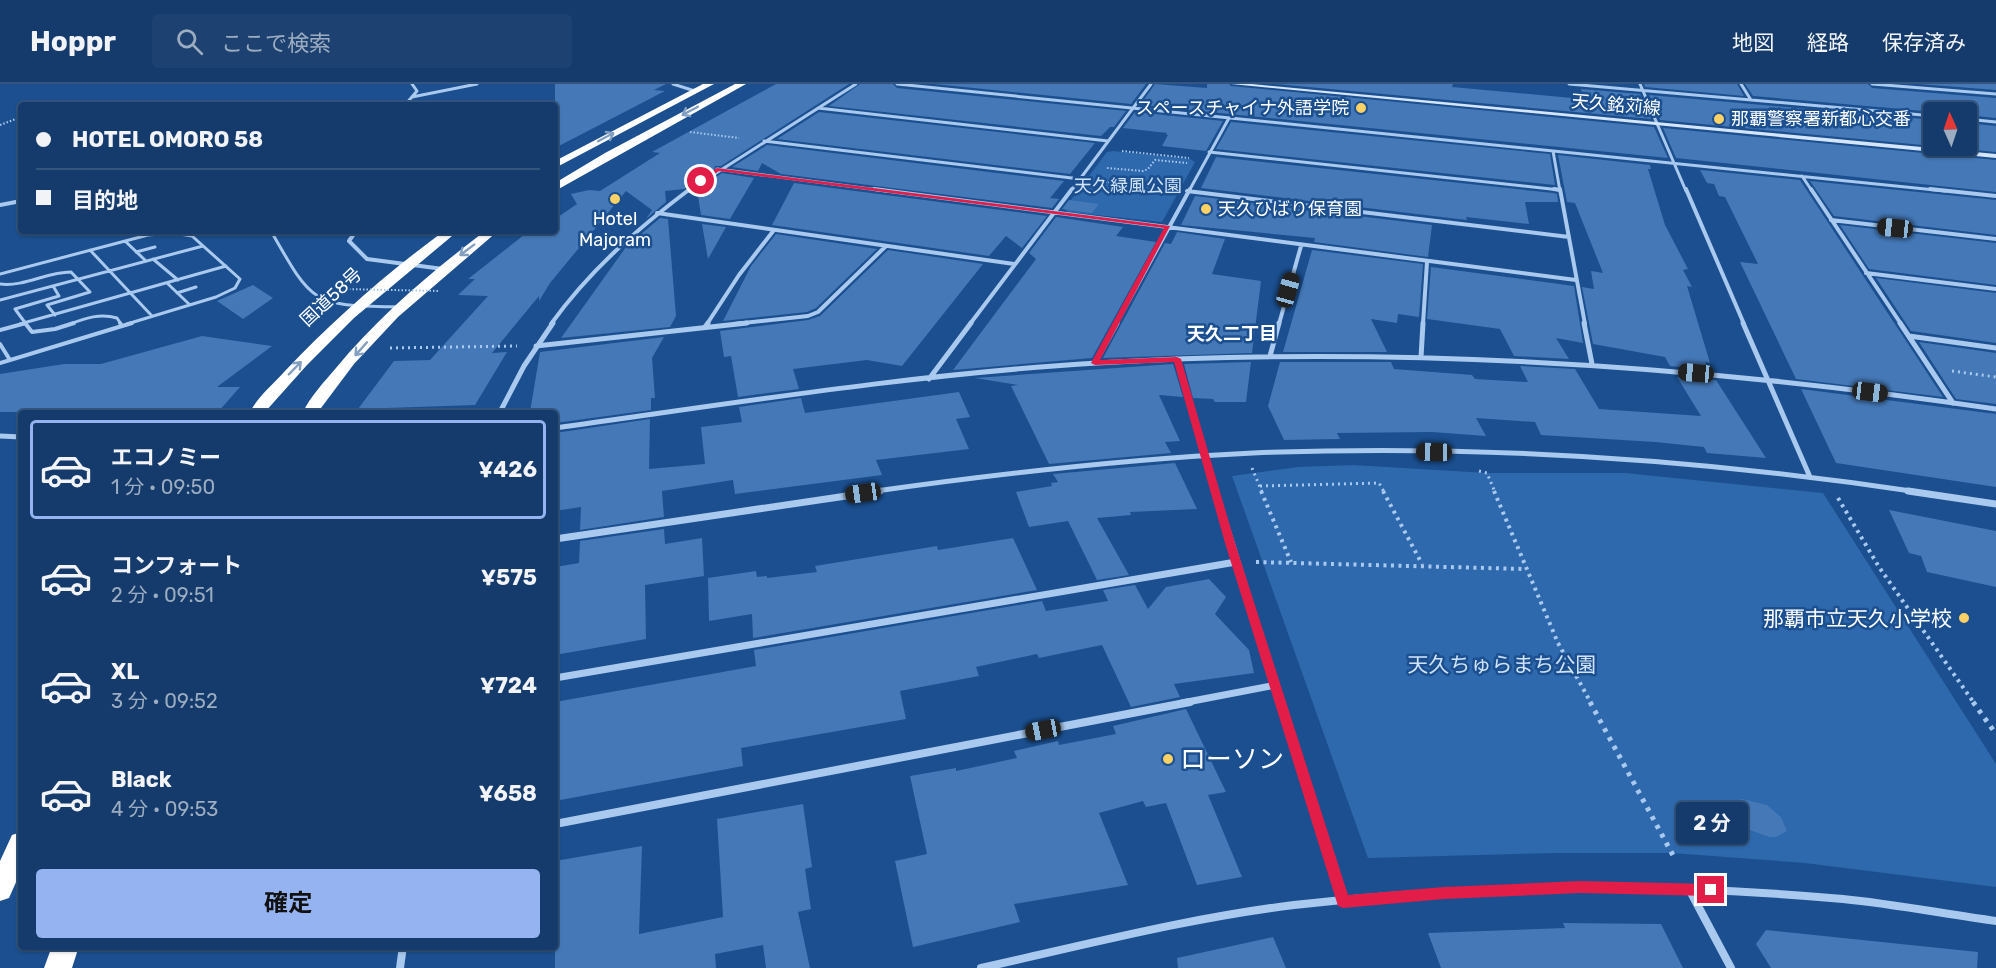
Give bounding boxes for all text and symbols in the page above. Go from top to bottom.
search box [152,14,572,68]
text: Hoppr [30,25,116,58]
icon: search [173,25,206,58]
text: ここで検索 [221,30,331,57]
text: 地図 [1732,30,1774,55]
text: 経路 [1807,30,1849,55]
text: 保存済み [1882,30,1966,55]
street label: 天久銘苅線 [1570,90,1662,120]
place label: スペースチャイナ外語学院 [1136,97,1349,119]
marker: スペースチャイナ外語学院 [1354,101,1368,115]
north arrow [1923,102,1977,156]
map controls [1923,102,1977,156]
one-way arrow [682,105,699,117]
place label: 那覇警察署新都心交番 [1731,108,1911,130]
marker: 那覇警察署新都心交番 [1712,112,1726,126]
text: HOTEL OMORO 58 [72,126,263,153]
one-way arrow [597,131,615,142]
route start [687,167,714,194]
park label: 天久緑風公園 [1074,175,1182,197]
text: 目的地 [72,187,138,214]
marker: Hotel Majoram [608,192,622,206]
place label: 天久ひばり保育園 [1218,198,1362,220]
marker: 天久ひばり保育園 [1199,202,1213,216]
place label: Hotel Majoram [579,208,651,251]
car [1876,217,1914,239]
one-way arrow [459,243,475,256]
street label: 国道58号 [296,263,366,331]
car [1274,270,1302,310]
district label: 天久二丁目 [1187,323,1277,345]
one-way arrow [354,341,368,356]
one-way arrow [288,361,303,376]
car [1677,362,1715,384]
car [1851,381,1889,403]
icon: car [39,443,93,497]
car [1416,443,1452,461]
text: エコノミー [111,444,221,471]
text: ¥426 [478,456,537,483]
text: 1 分 · 09:50 [111,475,215,499]
car [844,482,882,504]
icon: car [39,551,93,605]
text: コンフォート [111,552,242,579]
text: ¥575 [481,564,537,591]
text: 2 分 · 09:51 [111,583,214,607]
place label: 那覇市立天久小学校 [1763,606,1952,631]
marker: 那覇市立天久小学校 [1957,611,1971,625]
park label: 天久ちゅらまち公園 [1408,652,1597,677]
text: XL [111,658,139,685]
icon: car [39,659,93,713]
text: ¥724 [480,672,537,699]
text: 3 分 · 09:52 [111,689,218,713]
car [1024,718,1062,742]
place label: ローソン [1180,744,1284,775]
marker: ローソン [1161,752,1175,766]
text: Black [111,766,172,793]
icon: car [39,767,93,821]
text: ¥658 [478,780,537,807]
text: 4 分 · 09:53 [111,797,218,821]
callout: 2 分 [1675,803,1747,845]
text: 2 分 [1693,811,1731,835]
button: 確定 [36,869,540,938]
route end [1697,876,1724,903]

